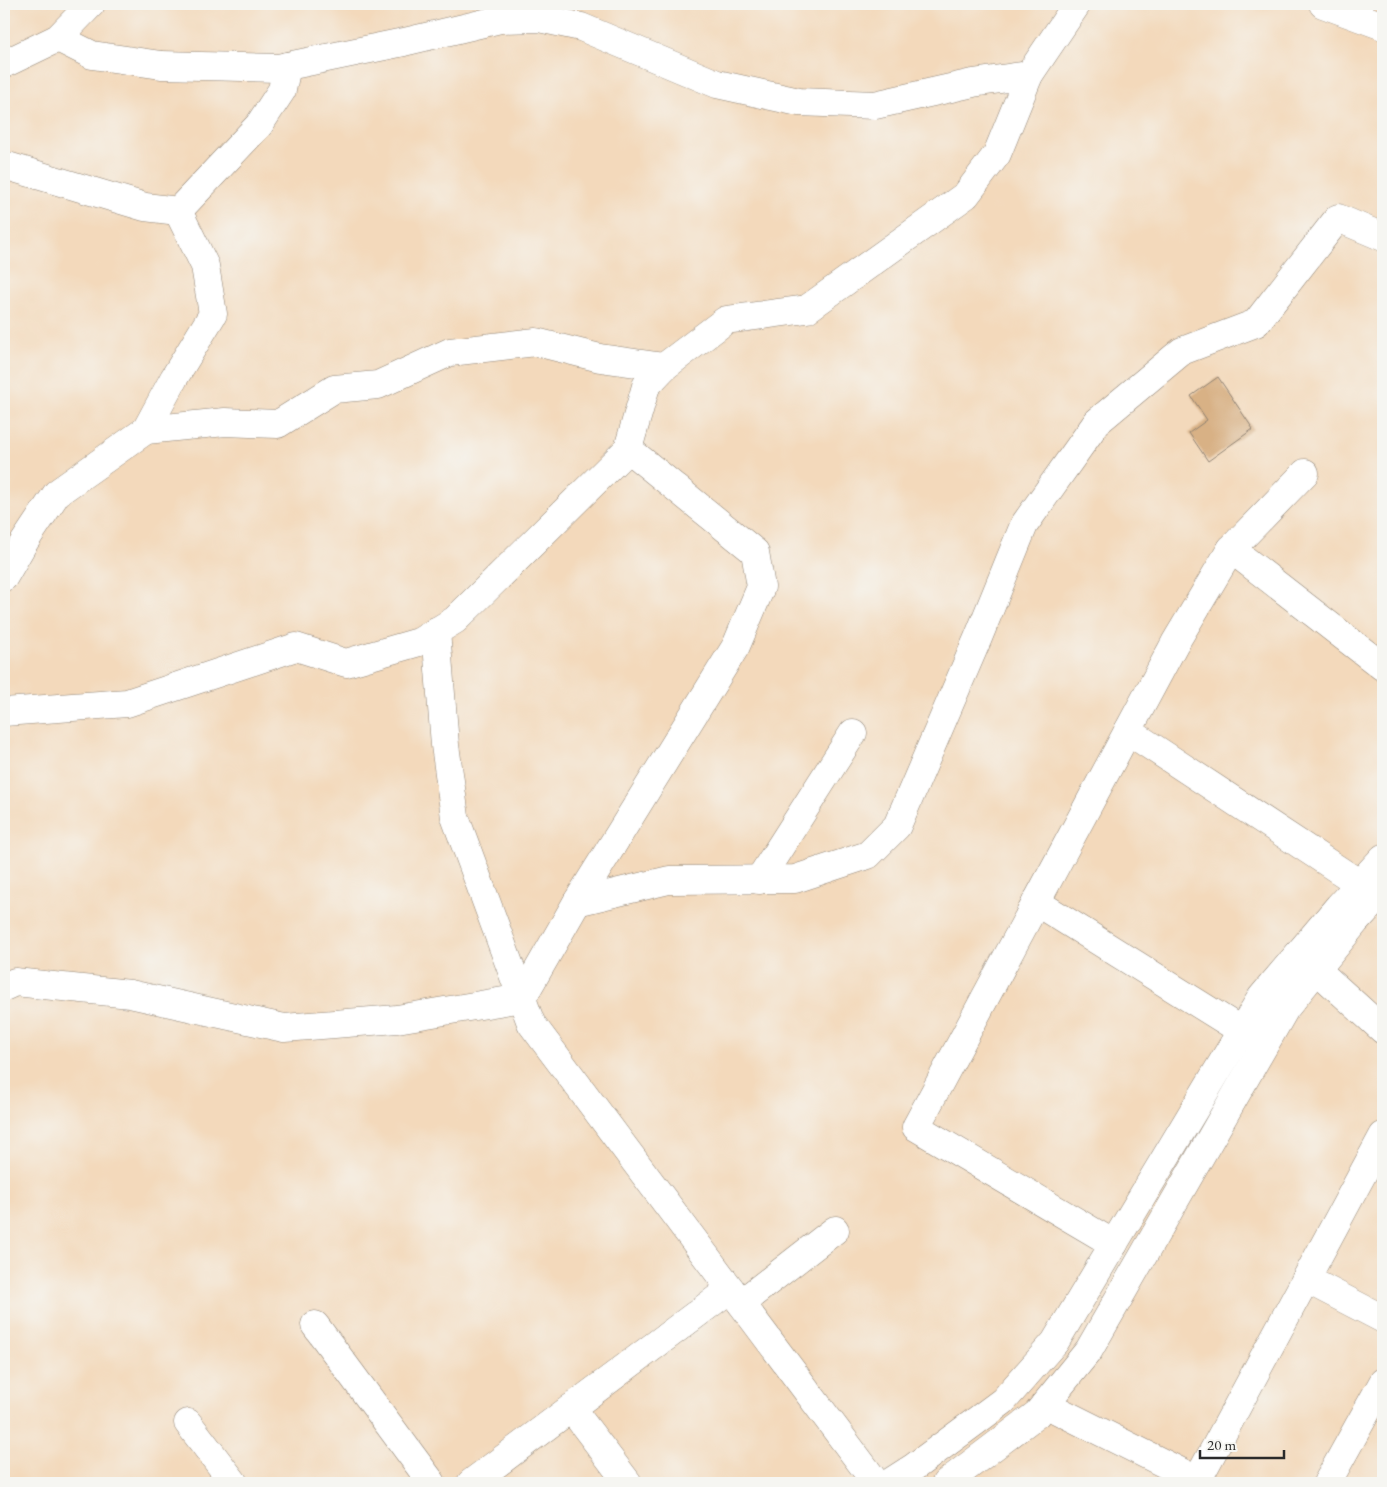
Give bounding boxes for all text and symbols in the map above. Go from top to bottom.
scale bar [1200,1427,1283,1459]
text: 20 m [1207,1435,1236,1454]

